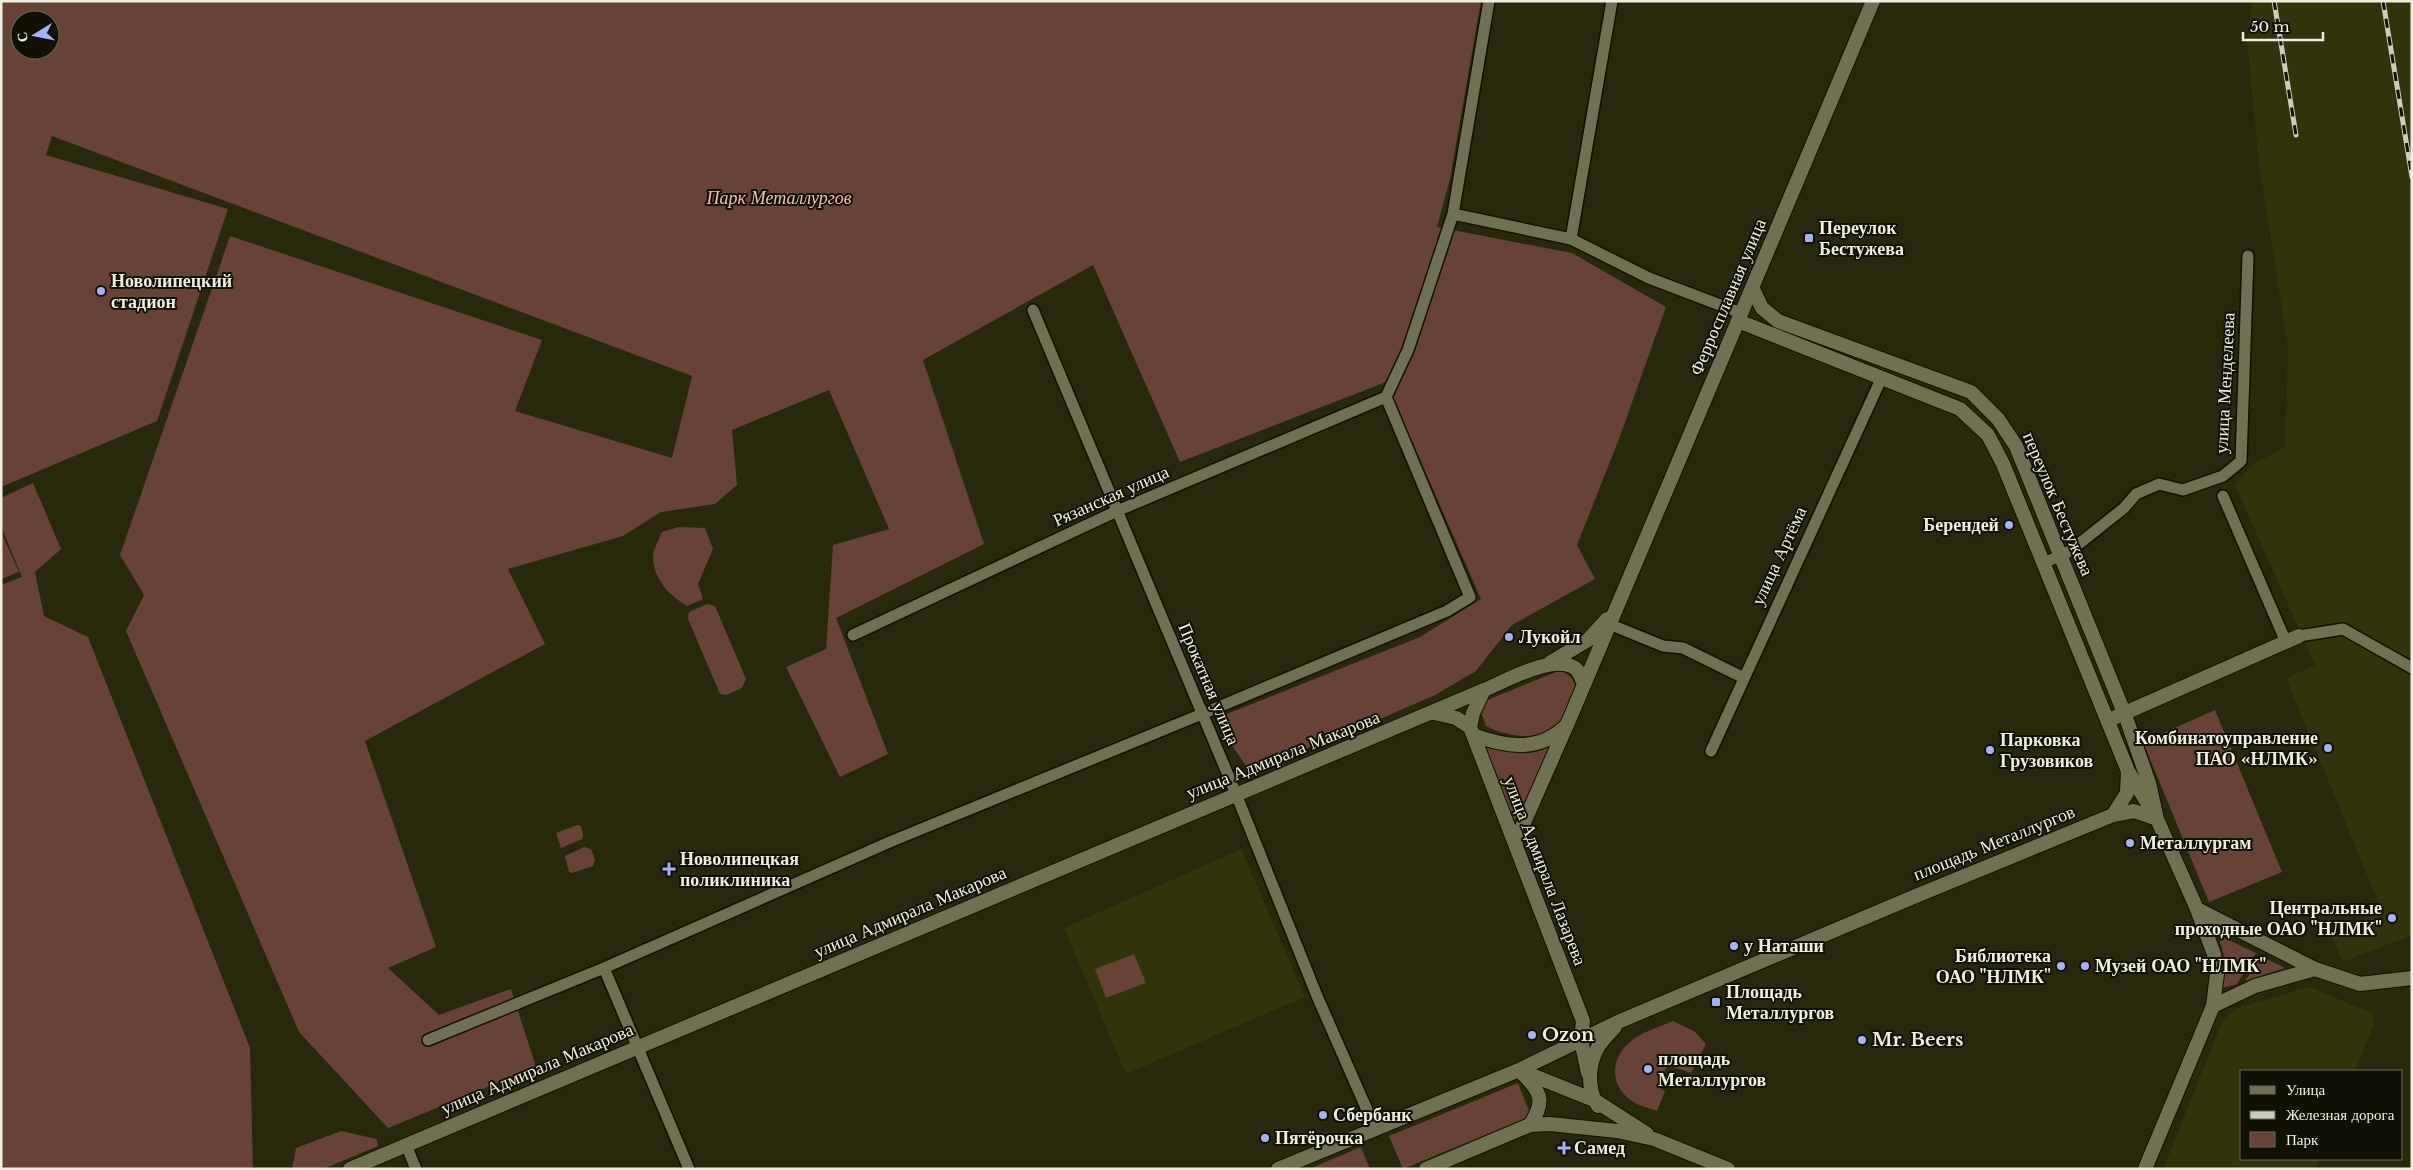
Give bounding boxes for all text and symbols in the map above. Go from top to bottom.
north arrow [10,10,60,60]
scale bar [2243,10,2323,42]
text: 50 m [2250,17,2290,36]
text: С [12,31,32,44]
park label: Парк Металлургов [705,187,852,209]
street label: Ферросплавная улица [1685,215,1771,379]
place label: Переулок Бестужева [1819,217,1904,260]
marker: Переулок Бестужева [1803,232,1815,244]
place label: Новолипецкий стадион [111,270,232,313]
marker: Новолипецкий стадион [95,285,107,297]
street label: улица Менделеева [2210,312,2240,454]
street label: переулок Бестужева [2018,429,2098,579]
street label: Рязанская улица [1050,461,1172,531]
street label: улица Артёма [1747,503,1811,609]
place label: Берендей [1923,514,1999,536]
marker: Берендей [2003,519,2015,531]
street label: Прокатная улица [1173,620,1245,748]
place label: Лукойл [1519,626,1581,648]
marker: Лукойл [1503,631,1515,643]
street label: улица Адмирала Макарова [1183,706,1383,804]
place label: Комбинатоуправление ПАО «НЛМК» [2135,727,2318,770]
place label: Парковка Грузовиков [2000,729,2094,772]
marker: Комбинатоуправление ПАО «НЛМК» [2322,742,2334,754]
marker: Парковка Грузовиков [1984,744,1996,756]
street label: улица Адмирала Лазарева [1499,773,1591,969]
street label: площадь Металлургов [1910,801,2078,885]
place label: Металлургам [2140,832,2252,854]
marker: Металлургам [2124,837,2136,849]
place label: Новолипецкая поликлиника [680,848,799,891]
street label: улица Адмирала Макарова [811,861,1009,963]
marker: Новолипецкая поликлиника [662,862,676,876]
place label: Центральные проходные ОАО "НЛМК" [2175,897,2382,940]
marker: Центральные проходные ОАО "НЛМК" [2386,912,2398,924]
place label: у Наташи [1744,935,1824,957]
marker: у Наташи [1728,940,1740,952]
place label: Библиотека ОАО "НЛМК" [1936,945,2051,988]
place label: Музей ОАО "НЛМК" [2095,955,2266,977]
marker: Библиотека ОАО "НЛМК" [2055,960,2067,972]
marker: Музей ОАО "НЛМК" [2079,960,2091,972]
place label: Площадь Металлургов [1726,981,1834,1024]
marker: Площадь Металлургов [1710,996,1722,1008]
street label: улица Адмирала Макарова [438,1018,636,1120]
place label: Ozon [1542,1024,1594,1046]
marker: Ozon [1526,1029,1538,1041]
place label: Mr. Beers [1872,1029,1963,1051]
marker: Mr. Beers [1856,1034,1868,1046]
place label: площадь Металлургов [1658,1048,1766,1091]
marker: площадь Металлургов [1642,1063,1654,1075]
legend [2240,1070,2403,1160]
text: Улица [2286,1080,2325,1099]
place label: Сбербанк [1333,1104,1412,1126]
text: Железная дорога [2286,1105,2395,1124]
marker: Сбербанк [1317,1109,1329,1121]
place label: Пятёрочка [1275,1127,1363,1149]
text: Парк [2286,1130,2319,1149]
marker: Пятёрочка [1259,1132,1271,1144]
place label: Самед [1574,1137,1625,1159]
marker: Самед [1558,1142,1570,1154]

